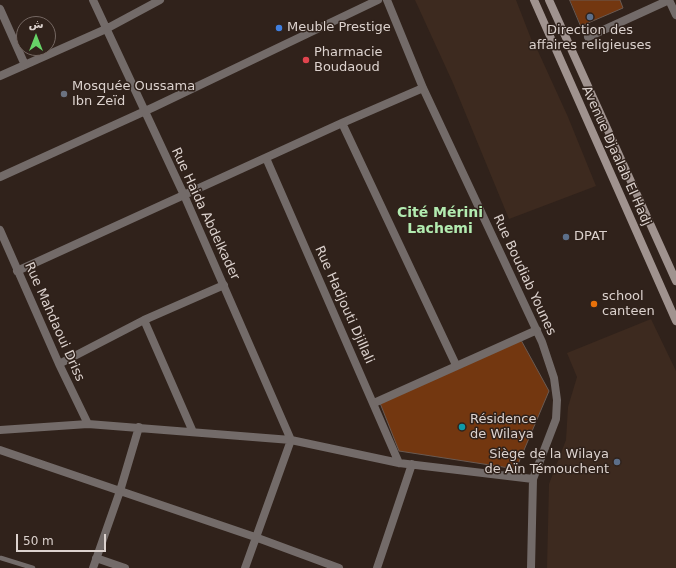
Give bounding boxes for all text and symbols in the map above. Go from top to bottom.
marker: Direction des affaires religieuses [585,12,595,22]
north arrow [16,16,56,56]
text: ش [28,18,44,31]
place label: Meuble Prestige [287,20,391,36]
marker: Meuble Prestige [274,23,284,33]
place label: Direction des affaires religieuses [529,23,651,54]
place label: Pharmacie Boudaoud [314,45,383,76]
marker: Pharmacie Boudaoud [301,55,311,65]
place label: Mosquée Oussama Ibn Zeïd [72,79,195,110]
street label: Avenue Djaalab El Hadj [578,84,654,228]
marker: Mosquée Oussama Ibn Zeïd [59,89,69,99]
street label: Rue Haida Abdelkader [167,145,243,283]
district label: Cité Mérini Lachemi [397,205,483,238]
street label: Rue Boudiab Younes [489,212,559,338]
place label: DPAT [574,229,607,245]
marker: DPAT [561,232,571,242]
street label: Rue Hadjouti Djillali [311,244,377,366]
street label: Rue Mahdaoui Driss [21,260,87,384]
place label: school canteen [602,289,655,320]
marker: school canteen [589,299,599,309]
place label: Résidence de Wilaya [470,412,536,443]
marker: Résidence de Wilaya [457,422,467,432]
place label: Siège de la Wilaya de Aïn Témouchent [484,447,609,478]
marker: Siège de la Wilaya de Aïn Témouchent [612,457,622,467]
scale bar [18,526,108,552]
text: 50 m [23,534,54,548]

